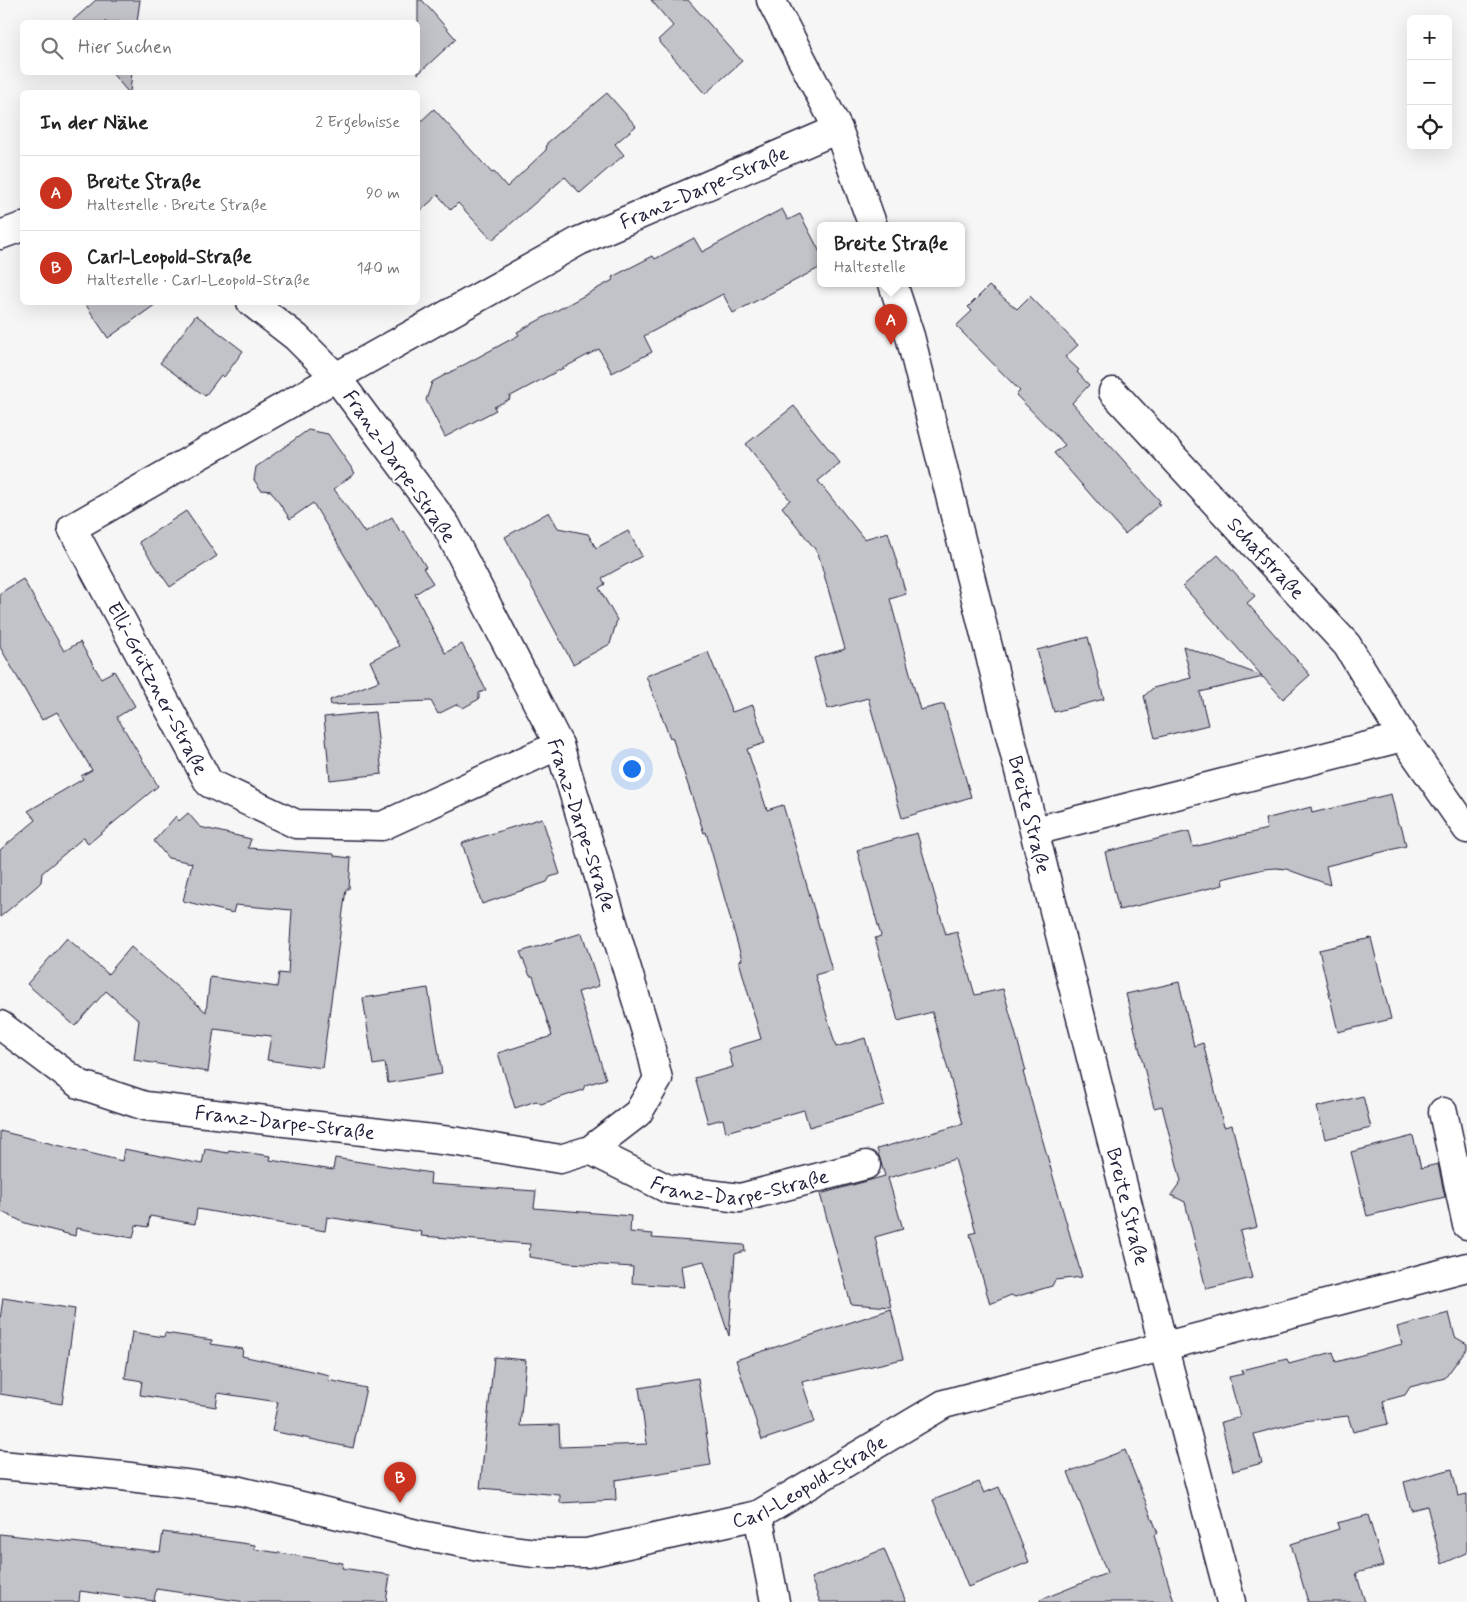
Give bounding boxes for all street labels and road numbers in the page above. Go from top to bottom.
street label: Franz-Darpe-Straße [616,140,793,237]
street label: Franz-Darpe-Straße [336,385,462,549]
street label: Schafstraße [1220,512,1310,606]
street label: Elli-Grützner-Straße [100,598,214,780]
street label: Franz-Darpe-Straße [540,735,621,916]
street label: Breite Straße [1001,753,1056,877]
street label: Franz-Darpe-Straße [193,1100,376,1147]
street label: Breite Straße [1099,1145,1155,1268]
street label: Franz-Darpe-Straße [645,1163,832,1213]
street label: Carl-Leopold-Straße [730,1429,892,1535]

